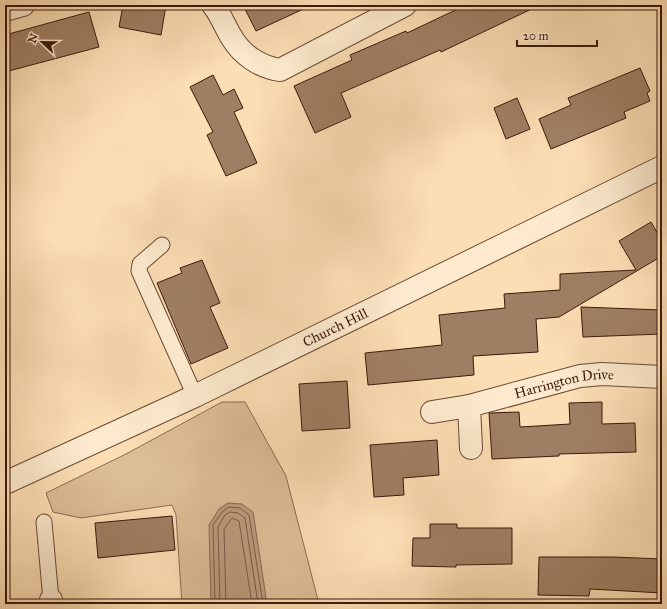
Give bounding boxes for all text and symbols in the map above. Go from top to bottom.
north arrow [22,22,62,62]
scale bar [517,22,597,48]
text: 20 m [523,29,549,43]
text: N [25,31,41,45]
street label: Church Hill [300,305,371,351]
street label: Harrington Drive [512,366,614,402]

